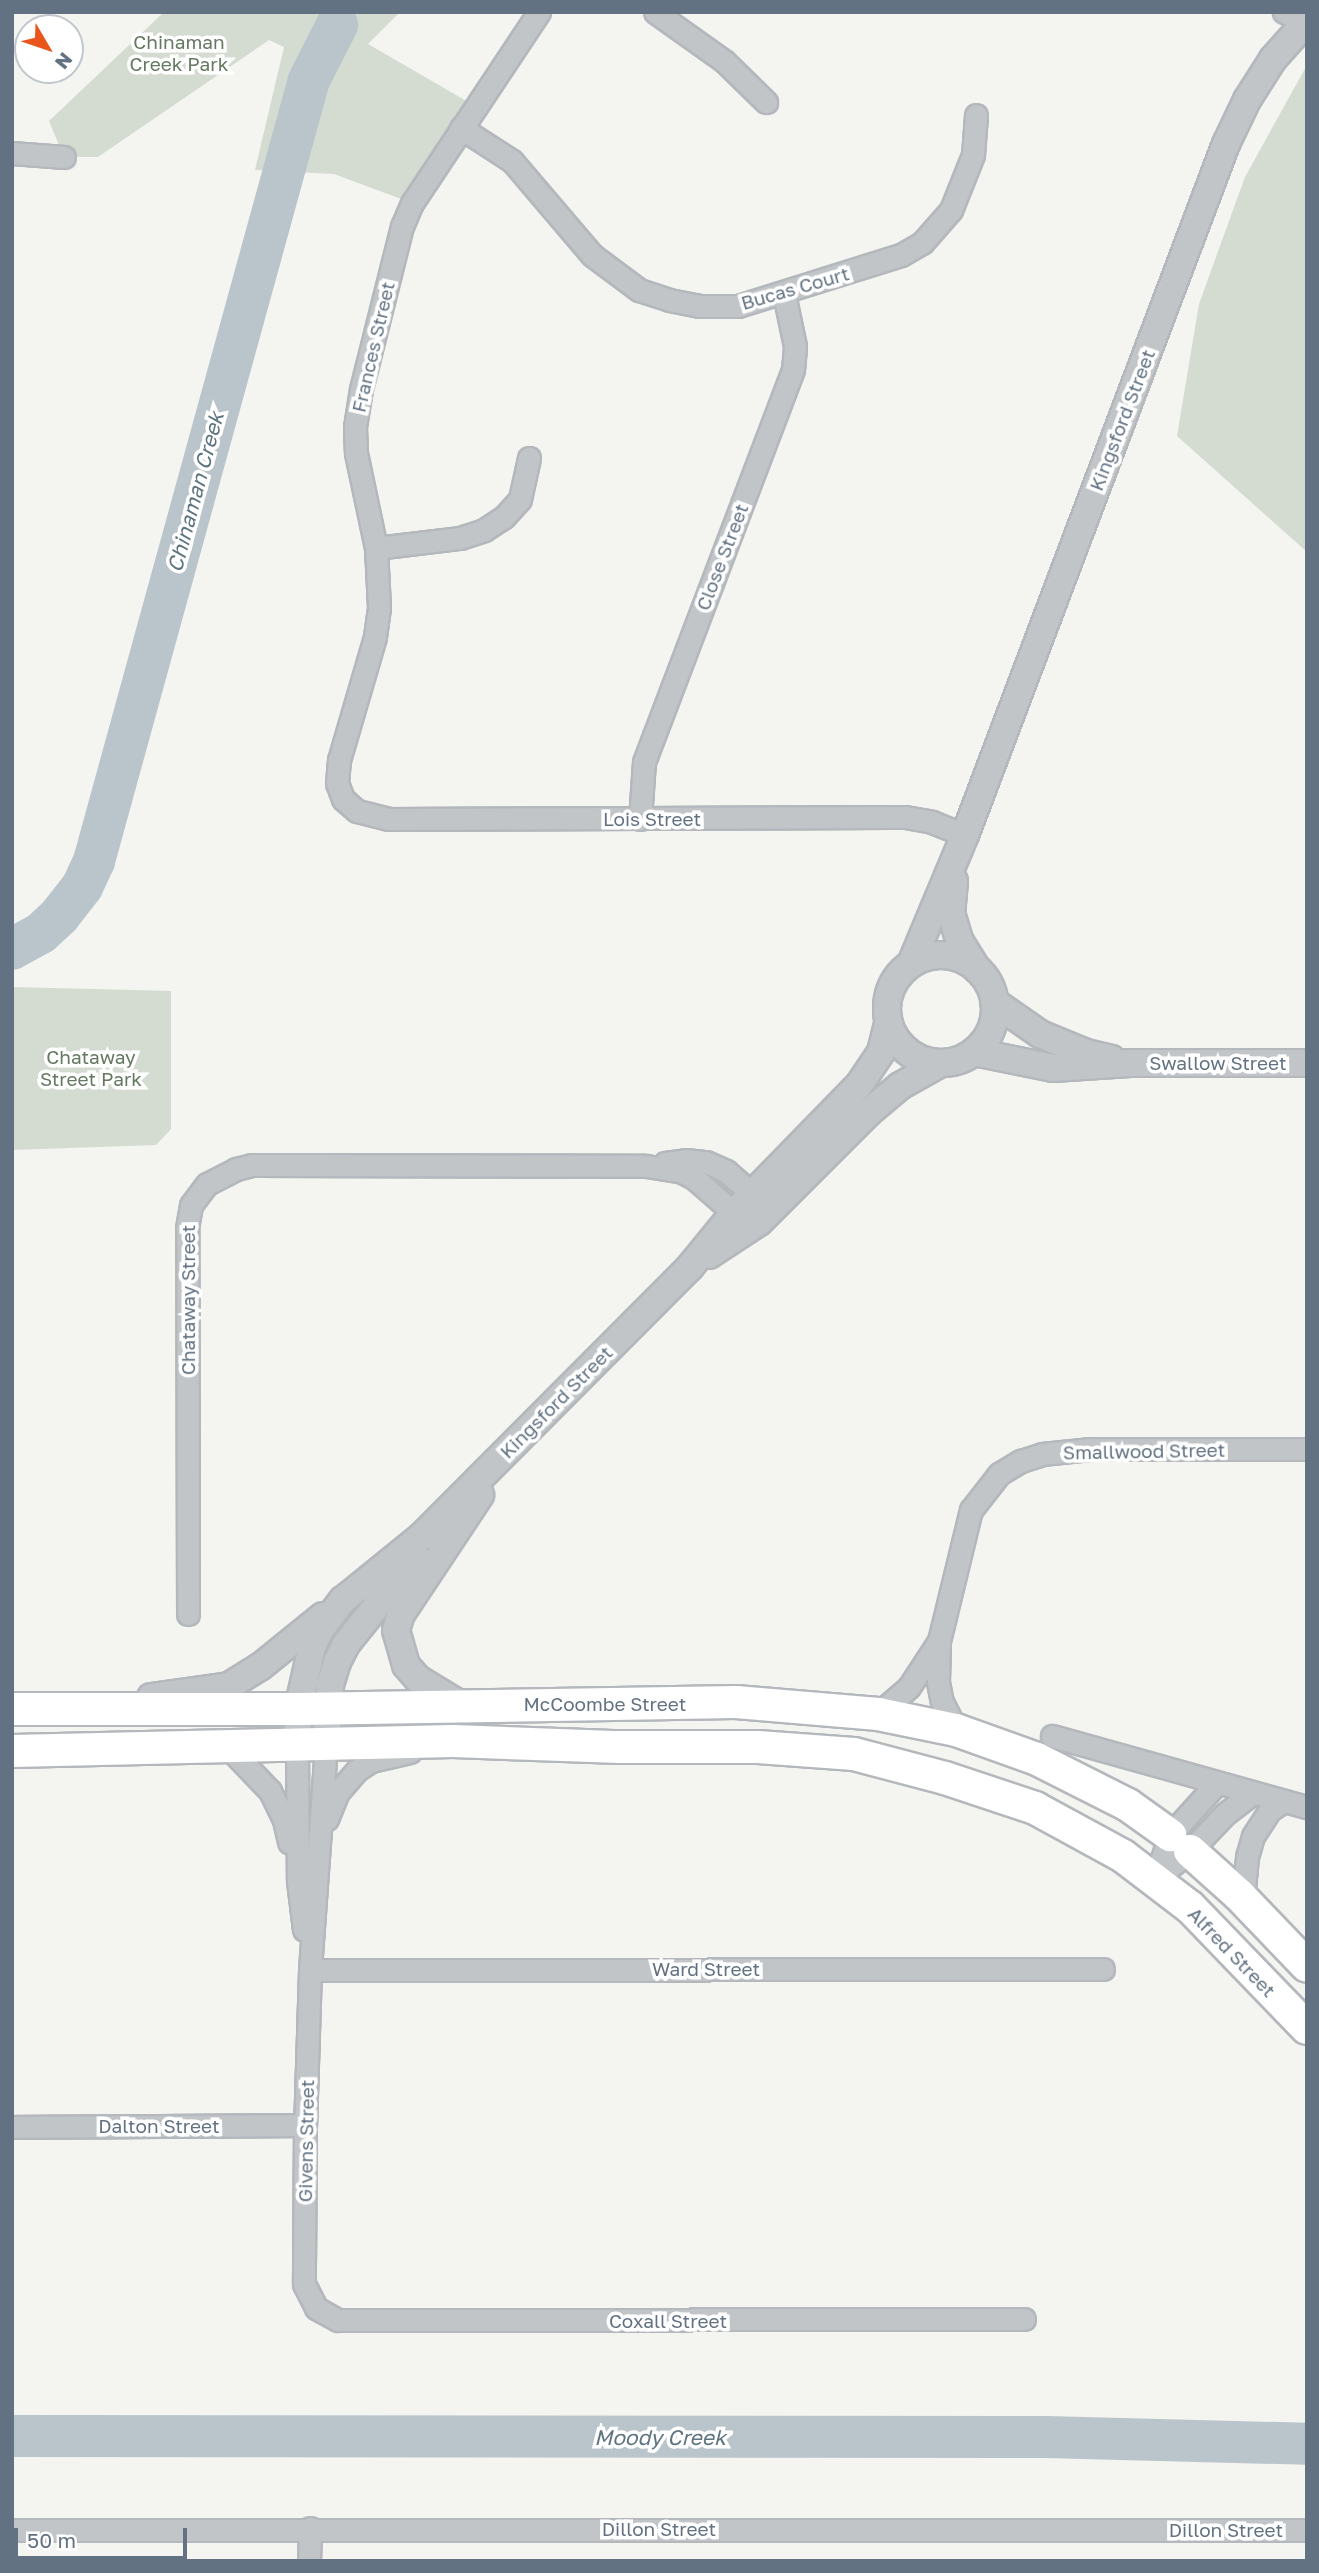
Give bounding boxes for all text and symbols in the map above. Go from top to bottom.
north arrow [14,14,84,84]
park label: Chinaman Creek Park [130,31,228,75]
text: N [51,48,78,74]
street label: Bucas Court [738,262,852,314]
street label: Frances Street [347,279,399,415]
street label: Kingsford Street [1085,346,1159,494]
water label: Chinaman Creek [162,409,228,575]
street label: Close Street [691,500,753,614]
street label: Lois Street [603,808,701,830]
park label: Chataway Street Park [40,1046,142,1090]
street label: Swallow Street [1149,1052,1287,1074]
street label: Chataway Street [177,1225,199,1375]
street label: Kingsford Street [495,1341,617,1463]
street label: Smallwood Street [1063,1438,1225,1464]
street label: McCoombe Street [524,1693,686,1715]
street label: Alfred Street [1184,1902,1280,2002]
street label: Ward Street [652,1958,760,1980]
street label: Givens Street [294,2080,318,2202]
street label: Dalton Street [98,2115,220,2137]
street label: Coxall Street [609,2310,727,2332]
water label: Moody Creek [594,2424,726,2450]
scale bar [18,2514,191,2558]
street label: Dillon Street [602,2518,716,2540]
street label: Dillon Street [1169,2519,1283,2541]
text: 50 m [27,2527,76,2553]

